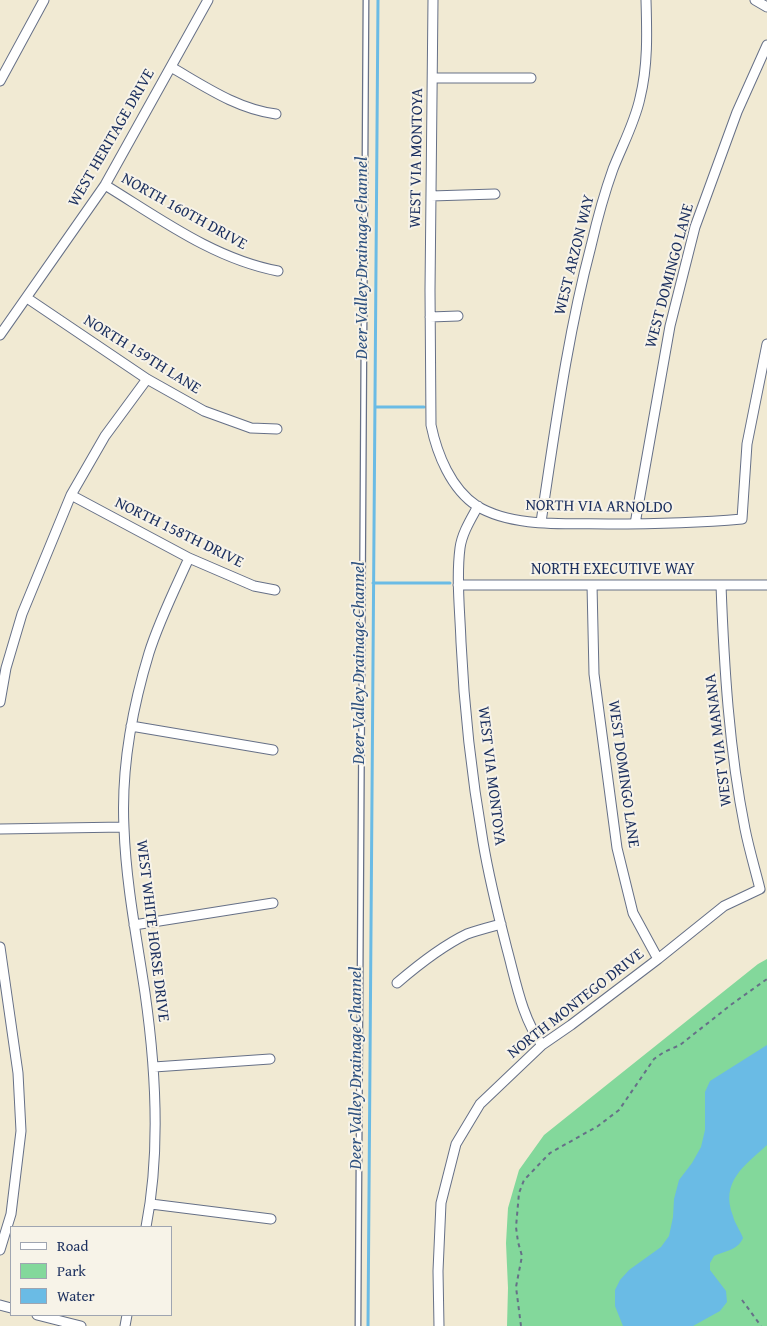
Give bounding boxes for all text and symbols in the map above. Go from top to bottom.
street label: WEST HERITAGE DRIVE [65,66,159,210]
street label: WEST VIA MONTOYA [406,88,428,228]
water label: Deer Valley Drainage Channel [351,157,373,359]
street label: NORTH 160TH DRIVE [118,169,250,255]
street label: WEST ARZON WAY [551,193,599,317]
street label: WEST DOMINGO LANE [641,202,699,350]
street label: NORTH 159TH LANE [80,311,204,399]
street label: NORTH 158TH DRIVE [112,494,246,572]
street label: NORTH VIA ARNOLDO [525,496,673,518]
street label: NORTH EXECUTIVE WAY [531,560,695,580]
water label: Deer Valley Drainage Channel [348,562,370,764]
street label: WEST VIA MANANA [701,672,737,808]
street label: WEST DOMINGO LANE [603,699,643,849]
street label: WEST VIA MONTOYA [473,705,509,847]
street label: WEST WHITE HORSE DRIVE [131,839,173,1023]
street label: NORTH MONTEGO DRIVE [504,945,648,1063]
water label: Deer Valley Drainage Channel [345,967,367,1169]
legend [10,1226,172,1316]
text: Road [57,1235,88,1256]
text: Park [57,1260,86,1281]
text: Water [57,1285,95,1306]

